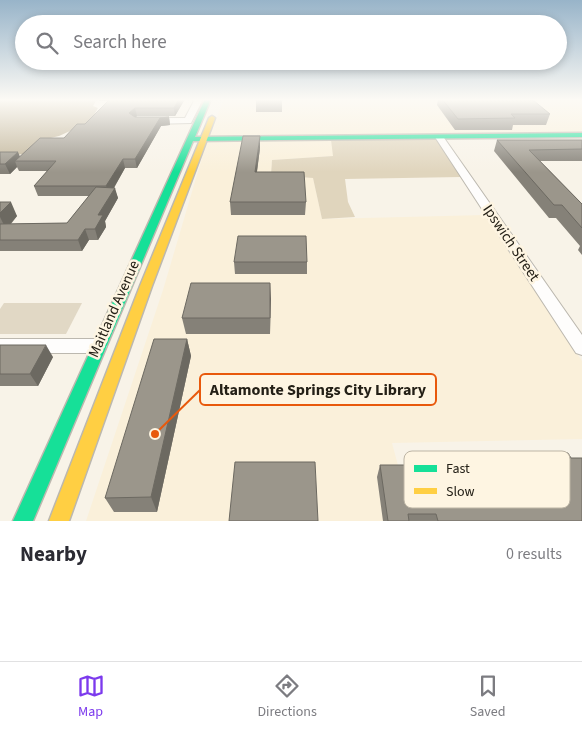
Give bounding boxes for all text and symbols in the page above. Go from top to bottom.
search box [15,15,567,70]
icon: search [33,29,61,57]
text: Search here [73,29,167,56]
street label: Ipswich Street [478,200,544,286]
street label: Maitland Avenue [83,257,145,361]
callout: Altamonte Springs City Library [200,374,436,405]
text: Altamonte Springs City Library [209,379,427,401]
legend [404,451,570,508]
text: Fast [446,459,470,479]
text: Slow [446,482,475,502]
text: Nearby [20,539,87,569]
text: 0 results [506,543,562,565]
tab: Map [77,672,105,722]
tab: Directions [258,672,317,722]
tab: Saved [470,672,505,722]

